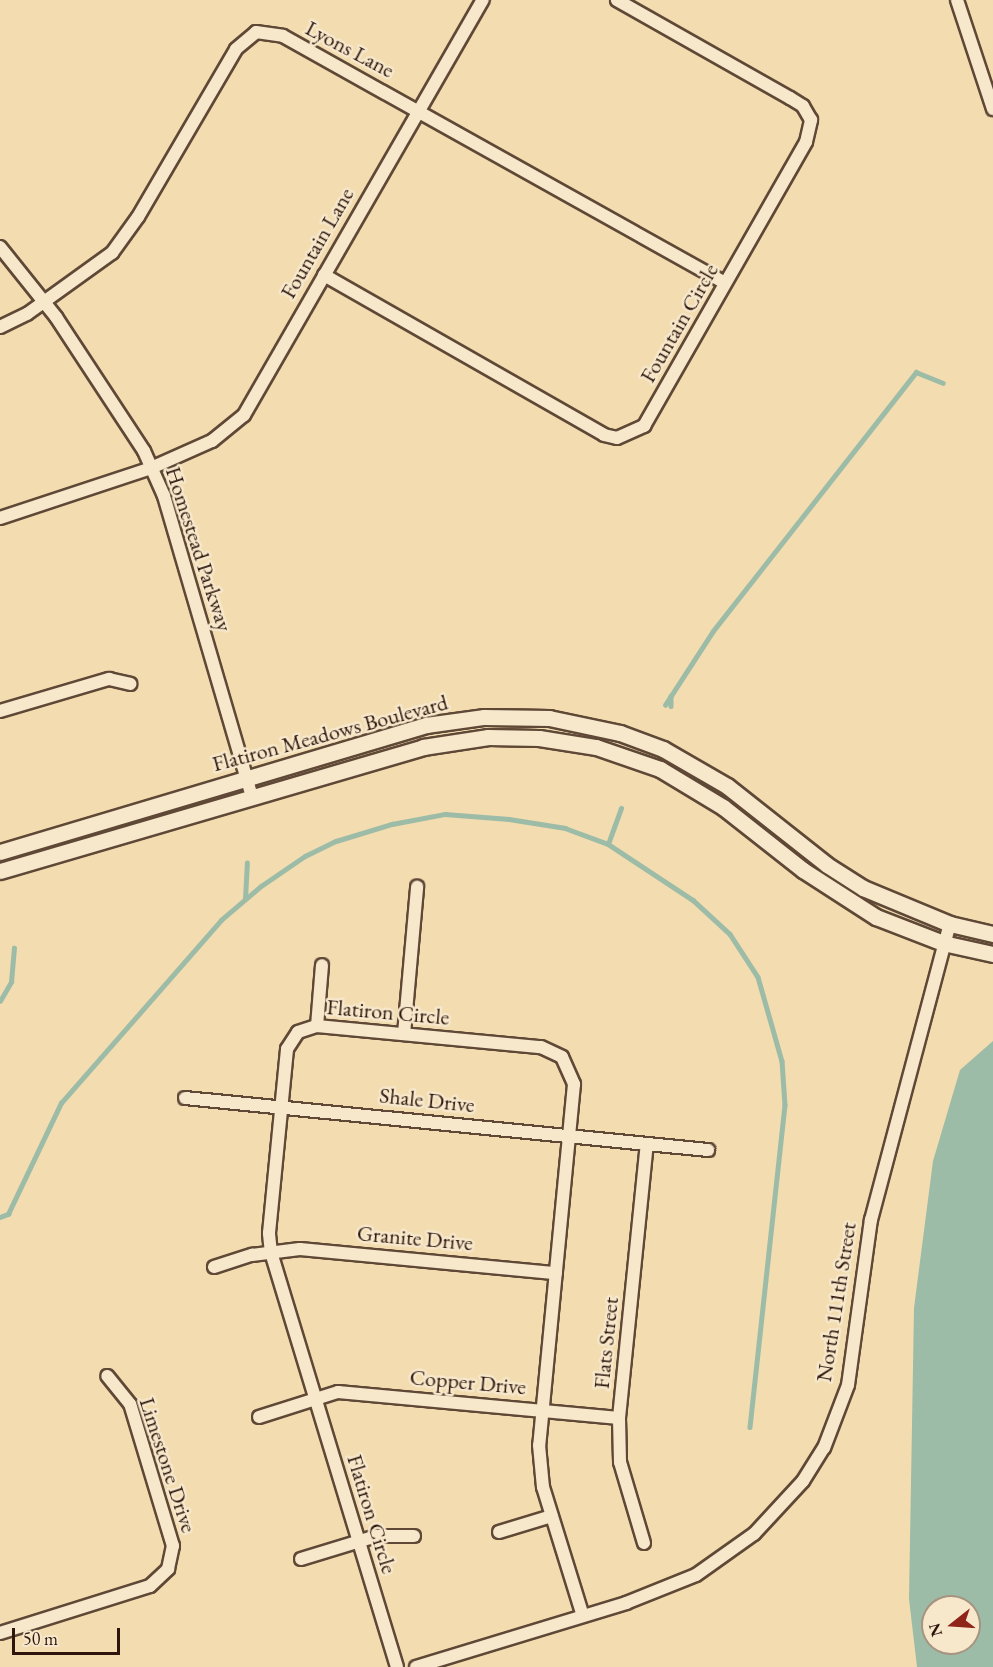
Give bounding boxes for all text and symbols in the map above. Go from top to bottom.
street label: Lyons Lane [301,15,399,83]
street label: Fountain Lane [275,183,359,303]
street label: Fountain Circle [634,259,724,387]
street label: Homestead Parkway [160,463,238,635]
street label: Flatiron Meadows Boulevard [209,689,451,777]
street label: Flatiron Circle [326,993,450,1031]
street label: Shale Drive [378,1082,476,1118]
street label: Granite Drive [356,1220,474,1256]
street label: North 111th Street [810,1220,862,1384]
street label: Flats Street [588,1296,624,1390]
street label: Copper Drive [409,1364,527,1400]
street label: Limestone Drive [134,1394,202,1536]
street label: Flatiron Circle [341,1451,403,1577]
north arrow [921,1595,981,1655]
scale bar [15,1616,123,1654]
text: N [923,1621,947,1639]
text: 50 m [23,1627,58,1650]

